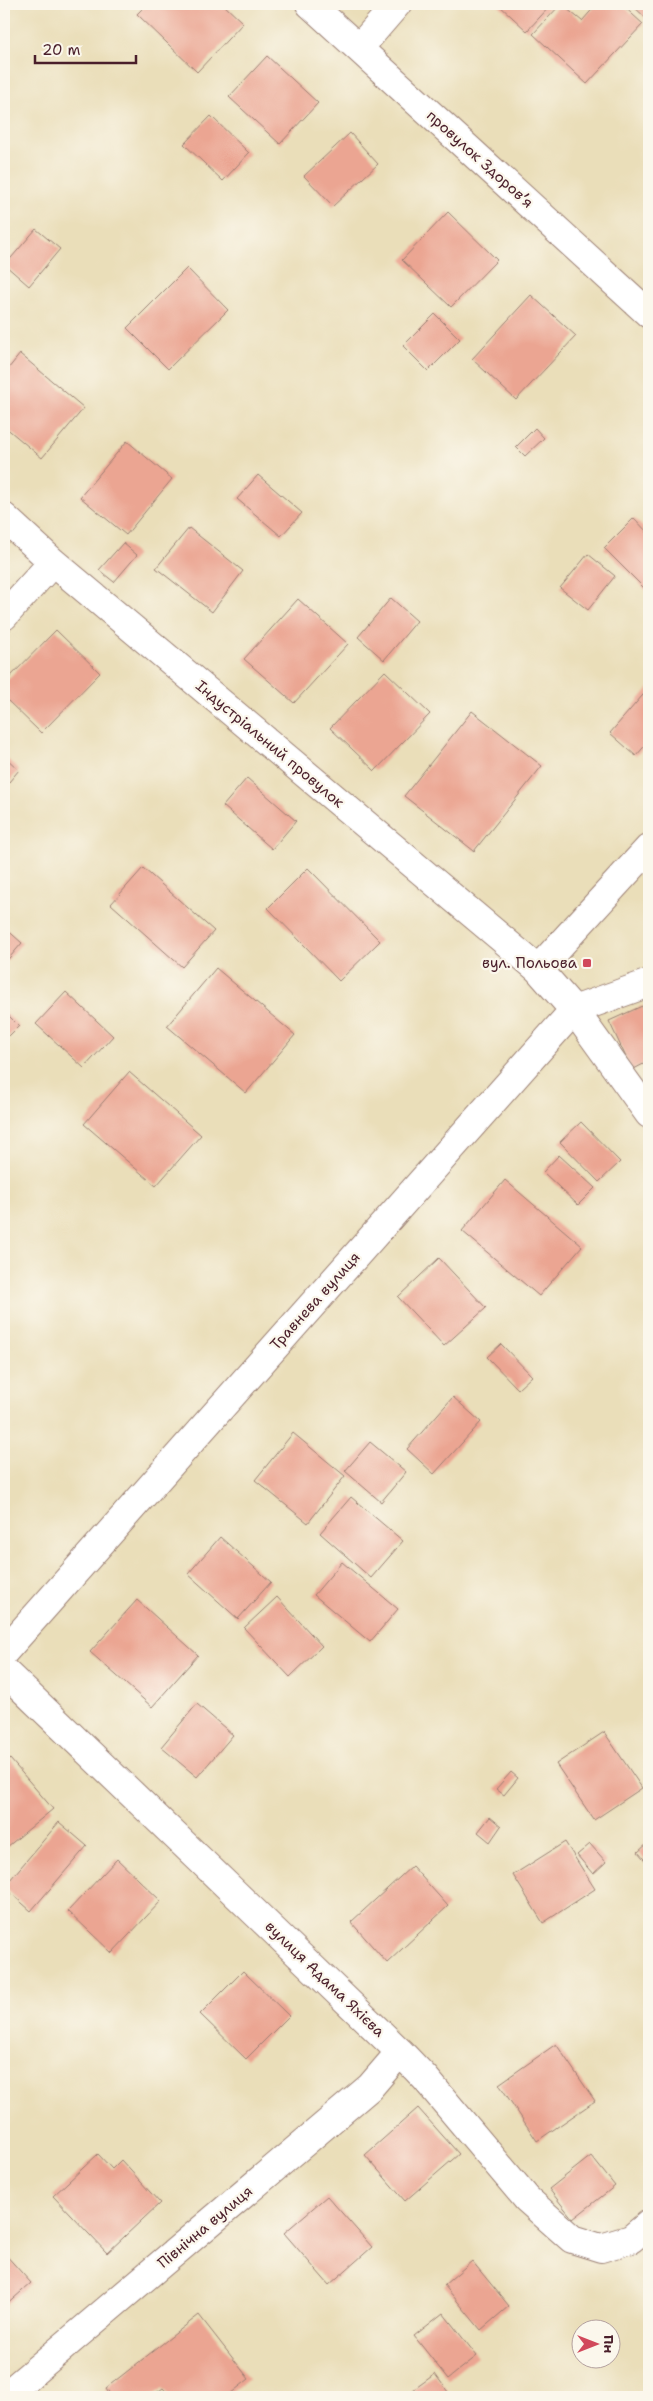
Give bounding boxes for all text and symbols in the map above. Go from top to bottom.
scale bar [35,32,136,64]
text: 20 m [42,40,81,60]
street label: провулок Здоровʼя [422,106,538,212]
street label: Індустріальний провулок [191,676,349,812]
place label: вул. Польова [482,953,578,973]
marker: вул. Польова [581,957,593,969]
street label: Травнева вулиця [266,1248,364,1354]
street label: вулиця Адама Яхієва [261,1917,390,2042]
street label: Північна вулиця [153,2181,257,2273]
north arrow [570,2318,620,2368]
text: Пн [600,2335,618,2353]

